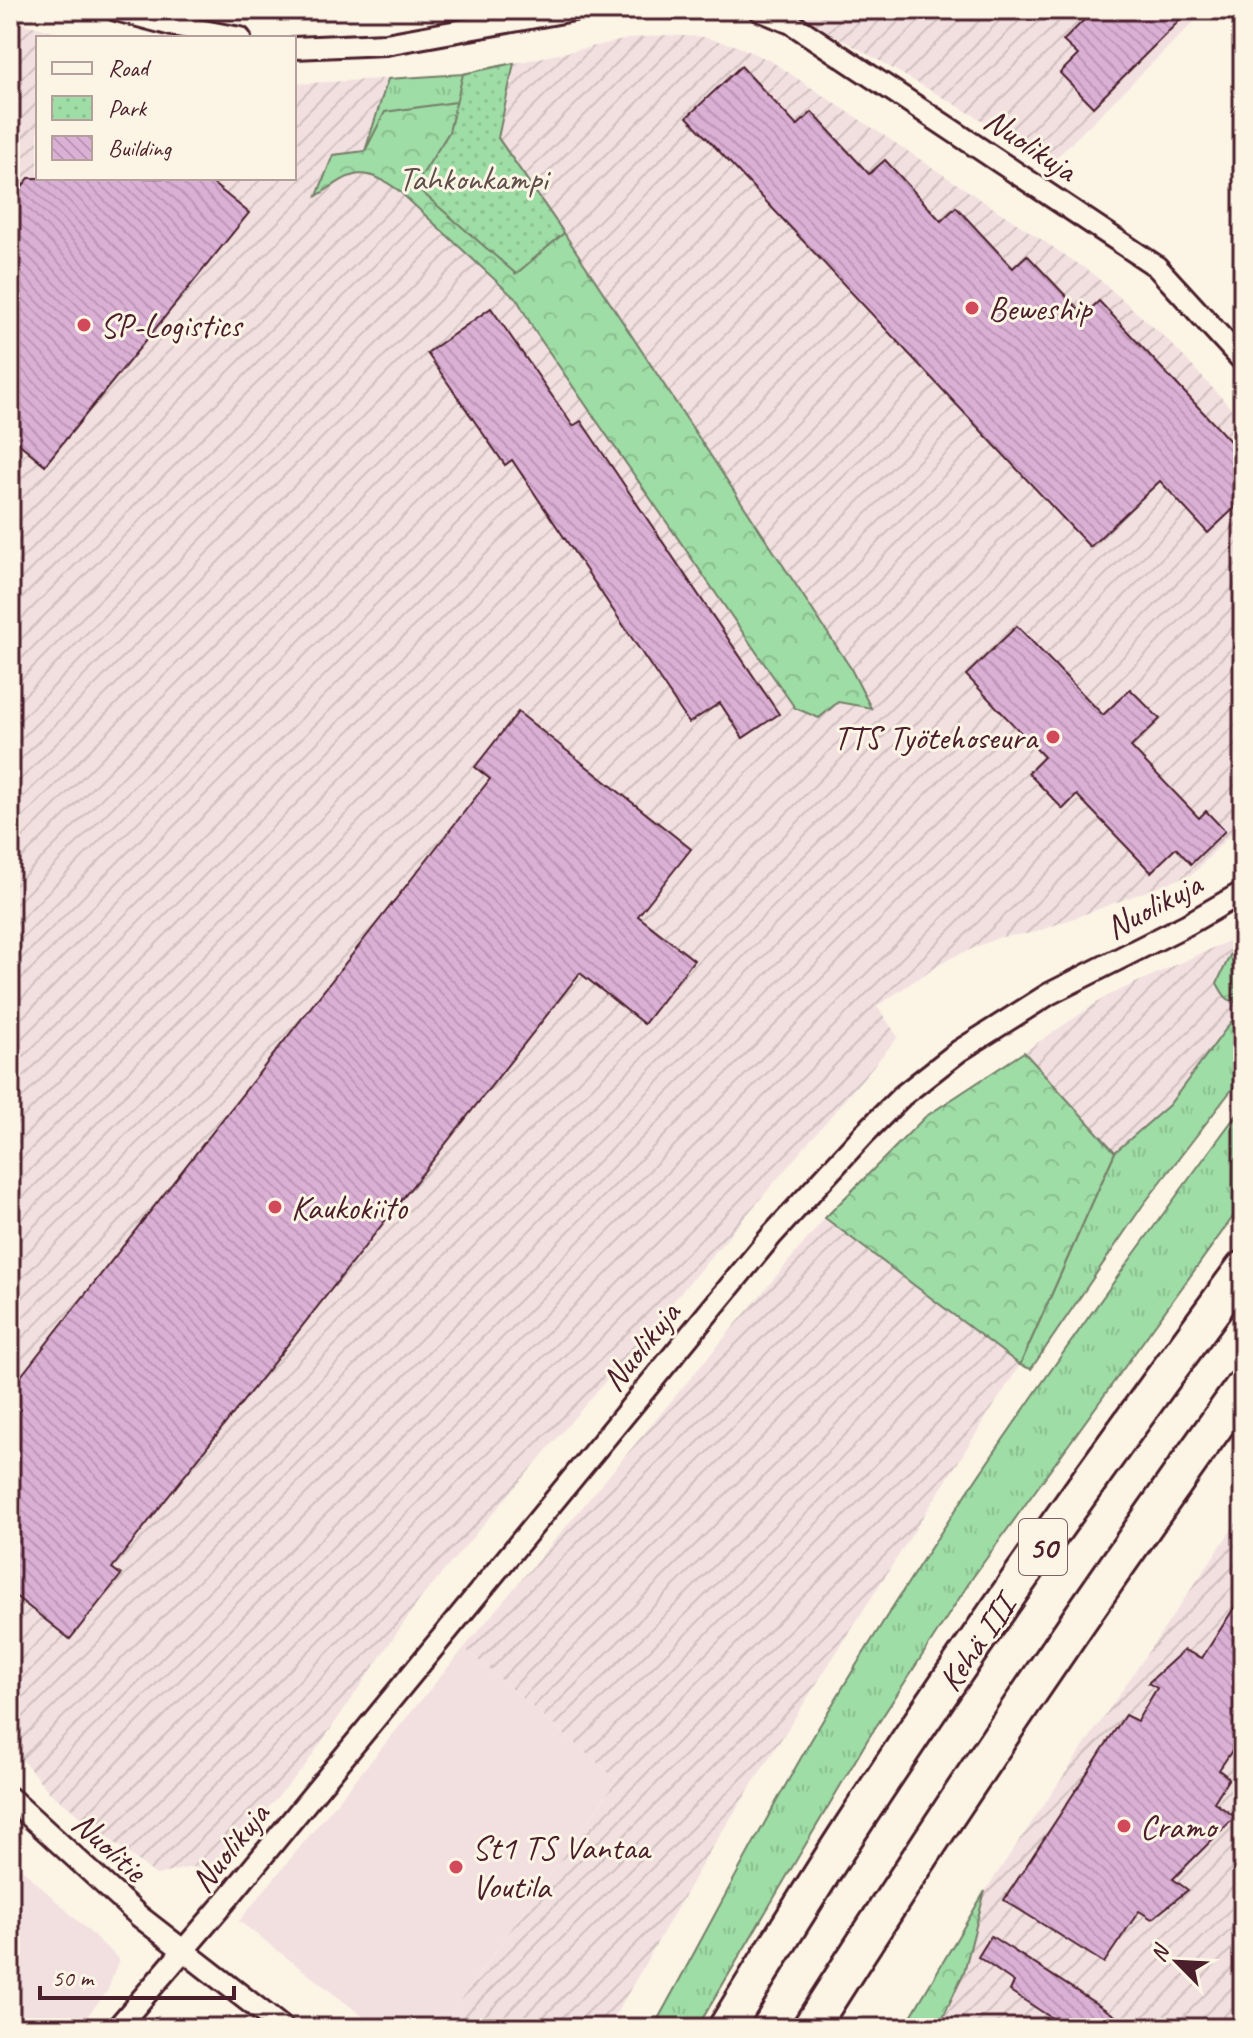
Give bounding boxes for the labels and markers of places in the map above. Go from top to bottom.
place label: Beweship [988,287,1094,330]
marker: Beweship [963,299,981,317]
place label: SP-Logistics [100,304,244,347]
marker: SP-Logistics [75,316,93,334]
place label: TTS Työtehoseura [833,716,1039,759]
marker: TTS Työtehoseura [1044,728,1062,746]
place label: Kaukokiito [291,1186,409,1229]
marker: Kaukokiito [266,1198,284,1216]
place label: Cramo [1140,1805,1220,1848]
marker: Cramo [1115,1817,1133,1835]
place label: St1 TS Vantaa Voutila [472,1826,652,1908]
marker: St1 TS Vantaa Voutila [447,1858,465,1876]

